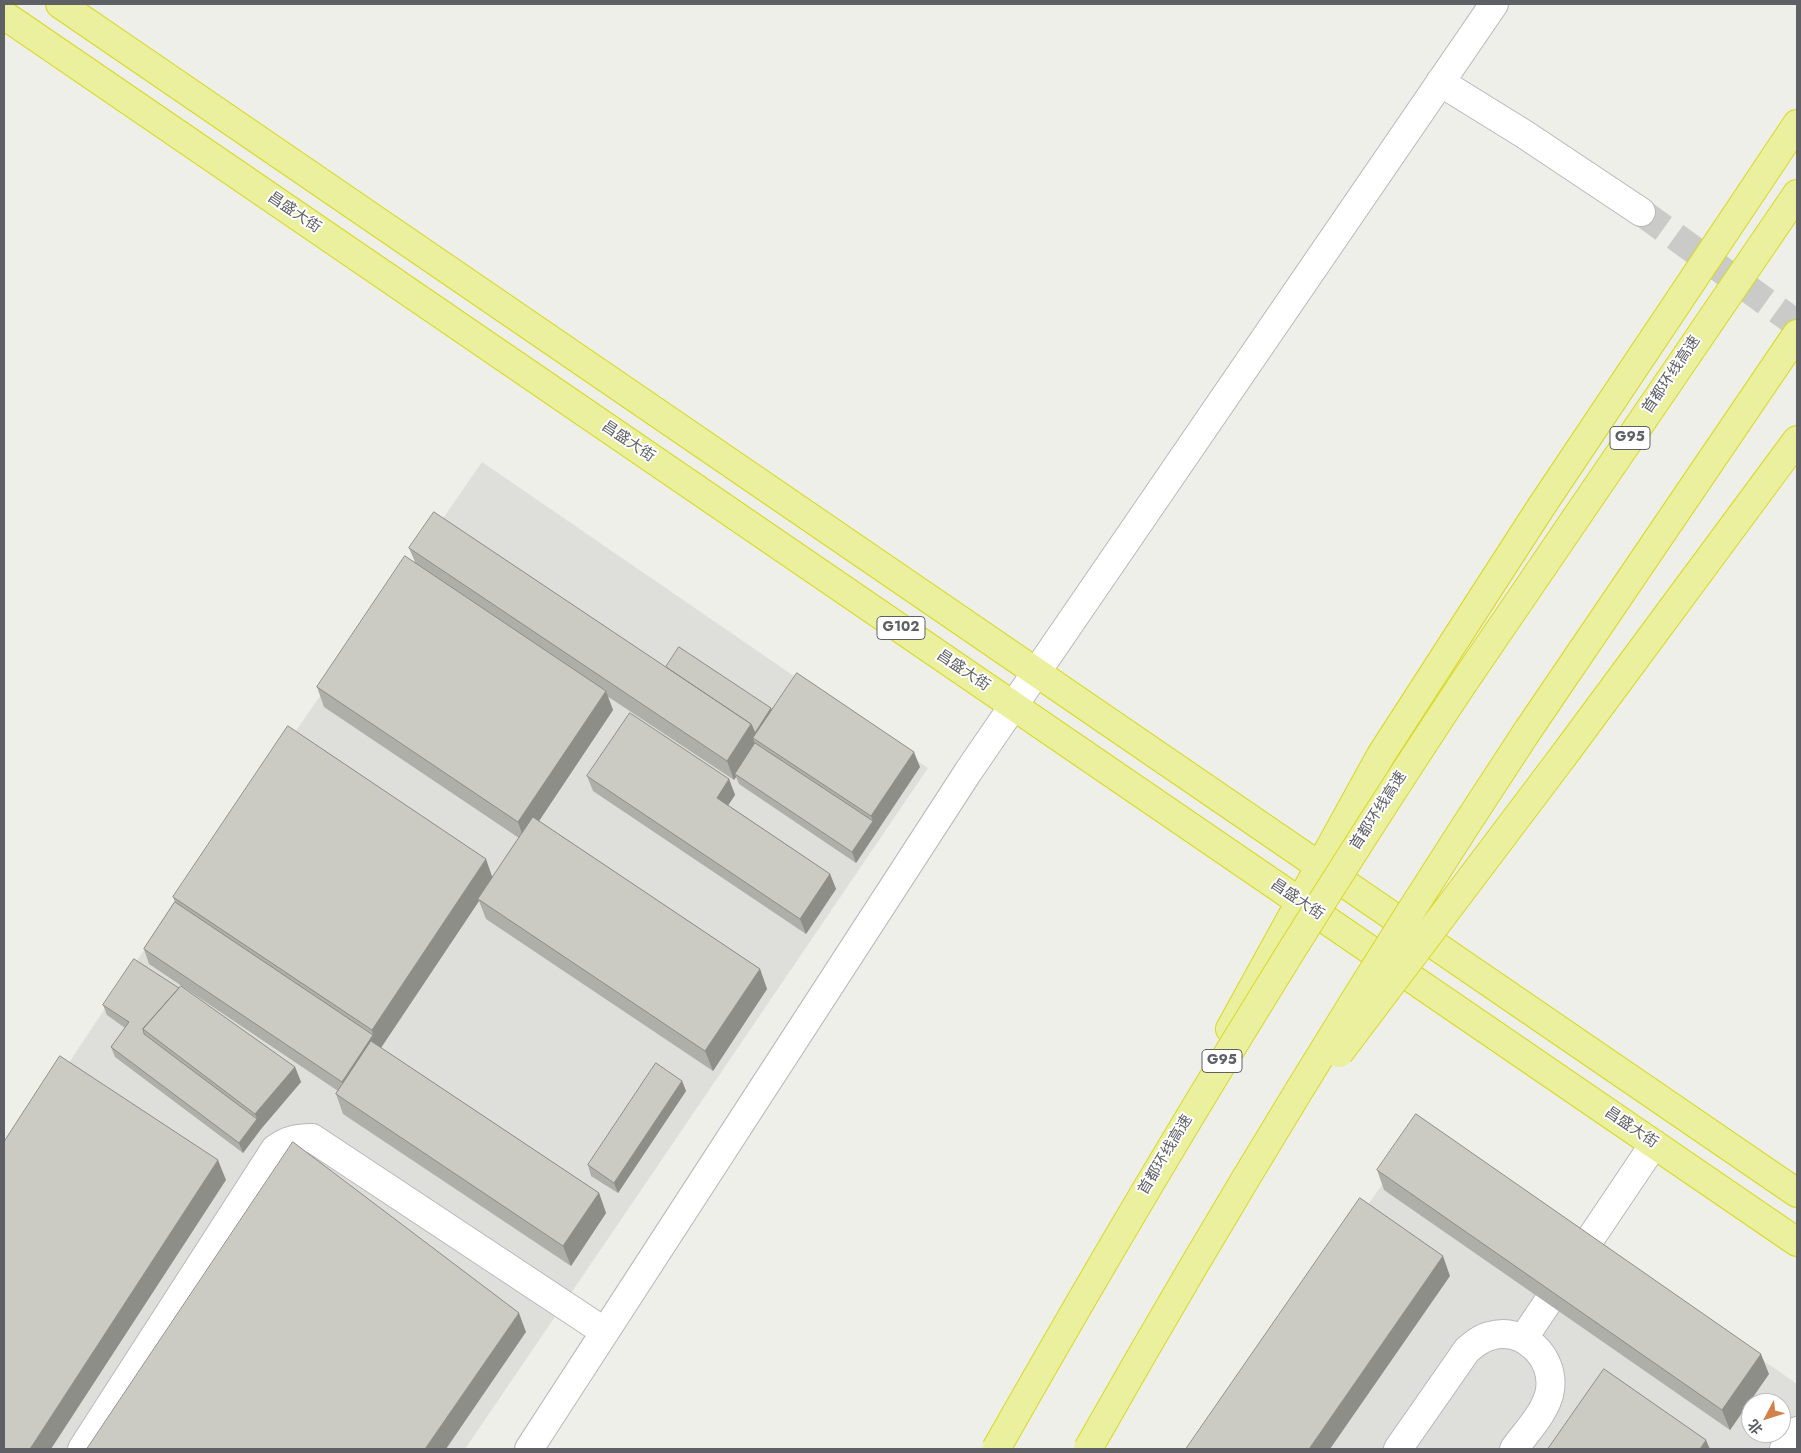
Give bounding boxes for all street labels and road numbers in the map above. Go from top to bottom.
street label: 昌盛大街 [264,189,324,237]
street label: 首都环线高速 [1639,333,1705,417]
street label: 昌盛大街 [598,418,658,466]
road number: G95 [1610,426,1650,449]
road number: G102 [877,616,925,640]
street label: 昌盛大街 [933,647,993,695]
street label: 首都环线高速 [1347,768,1411,854]
street label: 昌盛大街 [1267,876,1327,924]
road number: G95 [1202,1050,1242,1072]
street label: 昌盛大街 [1601,1104,1661,1152]
street label: 首都环线高速 [1135,1112,1197,1198]

